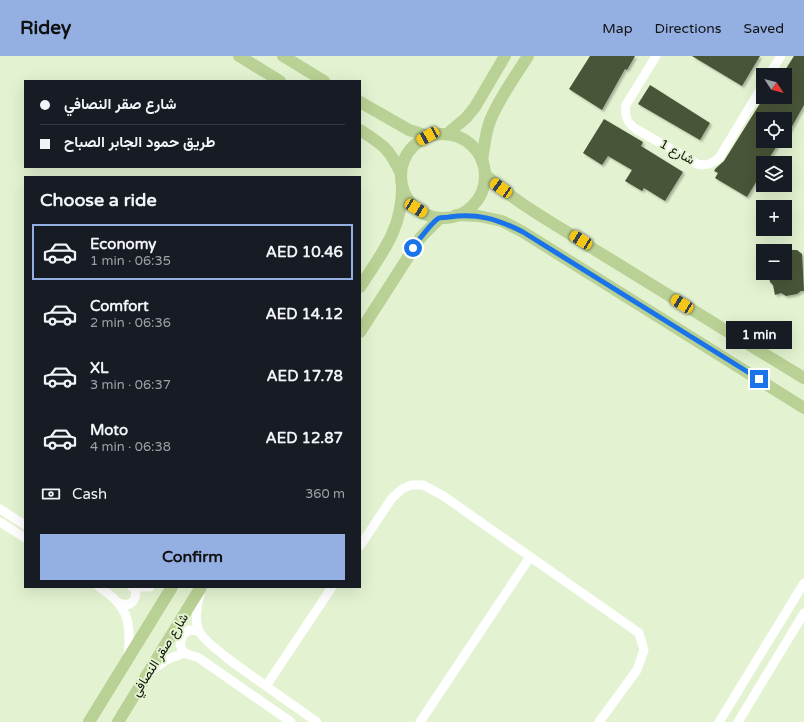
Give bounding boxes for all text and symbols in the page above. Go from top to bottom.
text: Ridey [20,17,71,39]
text: Map [602,20,633,37]
text: Directions [655,20,722,37]
text: Saved [744,20,784,37]
north arrow [756,68,792,104]
map controls [756,68,792,280]
text: شارع صقر النصافي [64,95,176,113]
button: locate [756,112,792,148]
car [415,125,441,147]
text: طريق حمود الجابر الصباح [64,133,215,151]
street label: شارع 1 [656,136,697,169]
button: layers [756,156,792,192]
car [488,176,514,200]
text: Choose a ride [40,189,157,211]
car [403,197,429,219]
button: + [756,200,792,236]
car [568,229,594,251]
icon: car [42,234,78,270]
text: Economy [90,235,156,253]
route start [404,239,422,257]
text: AED 10.46 [266,243,343,261]
button: − [756,244,792,280]
text: 1 min · 06:35 [90,253,171,269]
car [669,293,695,315]
icon: car [42,296,78,332]
text: Comfort [90,297,149,315]
text: AED 14.12 [265,305,343,323]
text: 2 min · 06:36 [90,315,171,331]
callout: 1 min [726,321,792,349]
text: 1 min [742,327,776,343]
icon: car [42,358,78,394]
text: XL [90,359,109,377]
text: AED 17.78 [266,367,343,385]
route end [750,370,768,388]
text: 3 min · 06:37 [90,377,171,393]
icon: car [42,420,78,456]
text: Moto [90,421,128,439]
text: AED 12.87 [266,429,343,447]
text: 4 min · 06:38 [90,439,171,455]
icon: cash [40,483,62,505]
text: Cash [72,485,107,503]
text: 360 m [305,486,345,502]
button: Confirm [40,534,345,580]
street label: شارع صقر النصافي [128,610,194,701]

